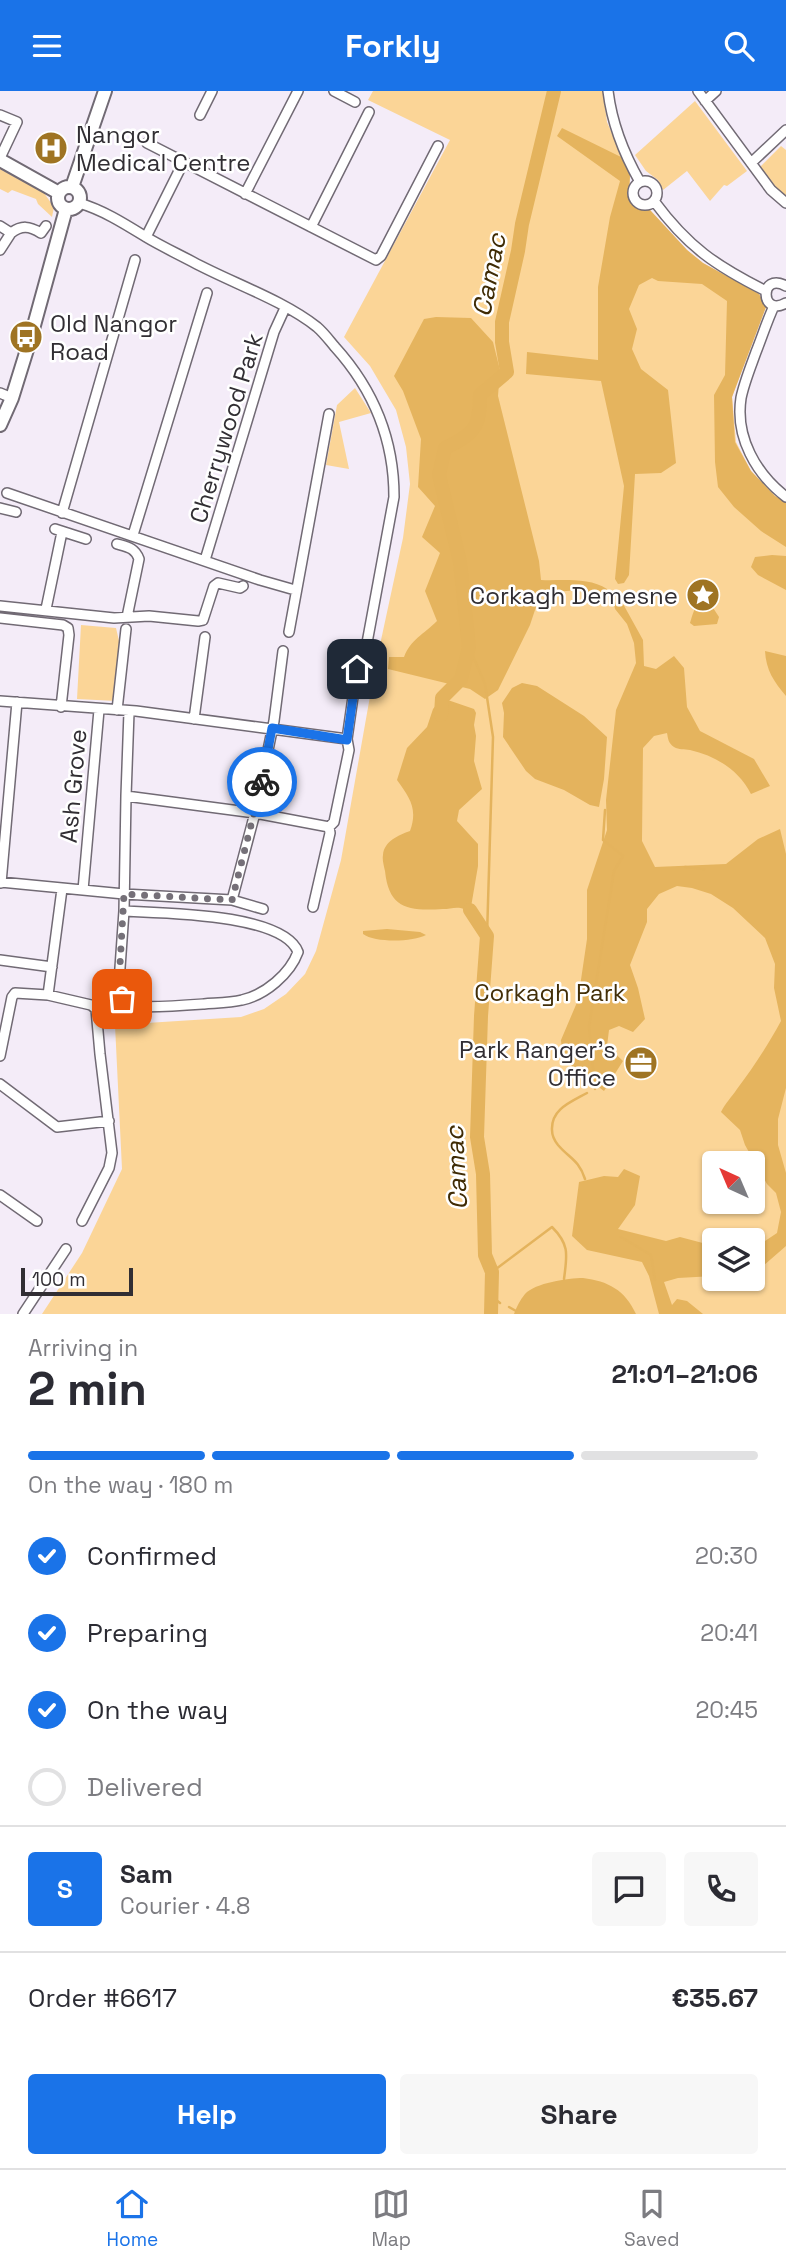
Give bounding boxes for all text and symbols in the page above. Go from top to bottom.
text: Forkly [345,26,441,66]
icon: menu [28,27,66,65]
icon: search [720,27,758,65]
place label: Nangor Medical Centre [76,119,250,178]
hospital icon: Nangor Medical Centre [32,129,70,167]
water label: Camac [464,229,514,320]
place label: Old Nangor Road [50,308,177,367]
bus stop icon: Old Nangor Road [7,318,45,356]
street label: Cherrywood Park [182,329,270,527]
place icon: Corkagh Demesne [684,576,722,614]
place label: Corkagh Demesne [470,580,678,611]
pin [327,639,387,699]
icon: home [338,650,376,688]
street label: Ash Grove [53,728,93,844]
courier [227,747,297,817]
icon: bike [243,763,281,801]
pin [92,969,152,1029]
park label: Corkagh Park [474,977,626,1008]
icon: bag [103,980,141,1018]
place label: Park Ranger's Office [459,1034,616,1093]
office icon: Park Ranger's Office [622,1044,660,1082]
water label: Camac [437,1124,475,1211]
north arrow [702,1151,765,1215]
map controls [702,1151,765,1291]
button: layers [702,1228,765,1291]
scale bar [21,1265,133,1297]
text: 100 m [32,1267,86,1292]
text: Arriving in [28,1333,138,1363]
text: 21:01–21:06 [611,1357,758,1391]
text: 2 min [28,1360,147,1418]
text: On the way · 180 m [28,1470,233,1500]
icon: check [28,1537,66,1575]
text: Confirmed [87,1539,217,1573]
text: 20:30 [695,1541,758,1571]
icon: check [28,1614,66,1652]
text: Preparing [87,1616,208,1650]
text: 20:41 [700,1618,758,1648]
icon: check [28,1691,66,1729]
text: On the way [87,1693,228,1727]
text: 20:45 [695,1695,758,1725]
text: Delivered [87,1770,203,1804]
button: chat [592,1852,666,1926]
button: phone [684,1852,758,1926]
text: Sam [120,1857,173,1891]
text: S [57,1872,73,1906]
text: Courier · 4.8 [120,1891,250,1921]
text: Order #6617 [28,1981,177,2015]
text: €35.67 [671,1981,758,2015]
button: Help [28,2074,386,2154]
button: Share [400,2074,758,2154]
tab: Home [107,2185,158,2252]
tab: Map [371,2185,411,2252]
tab: Saved [624,2185,679,2252]

